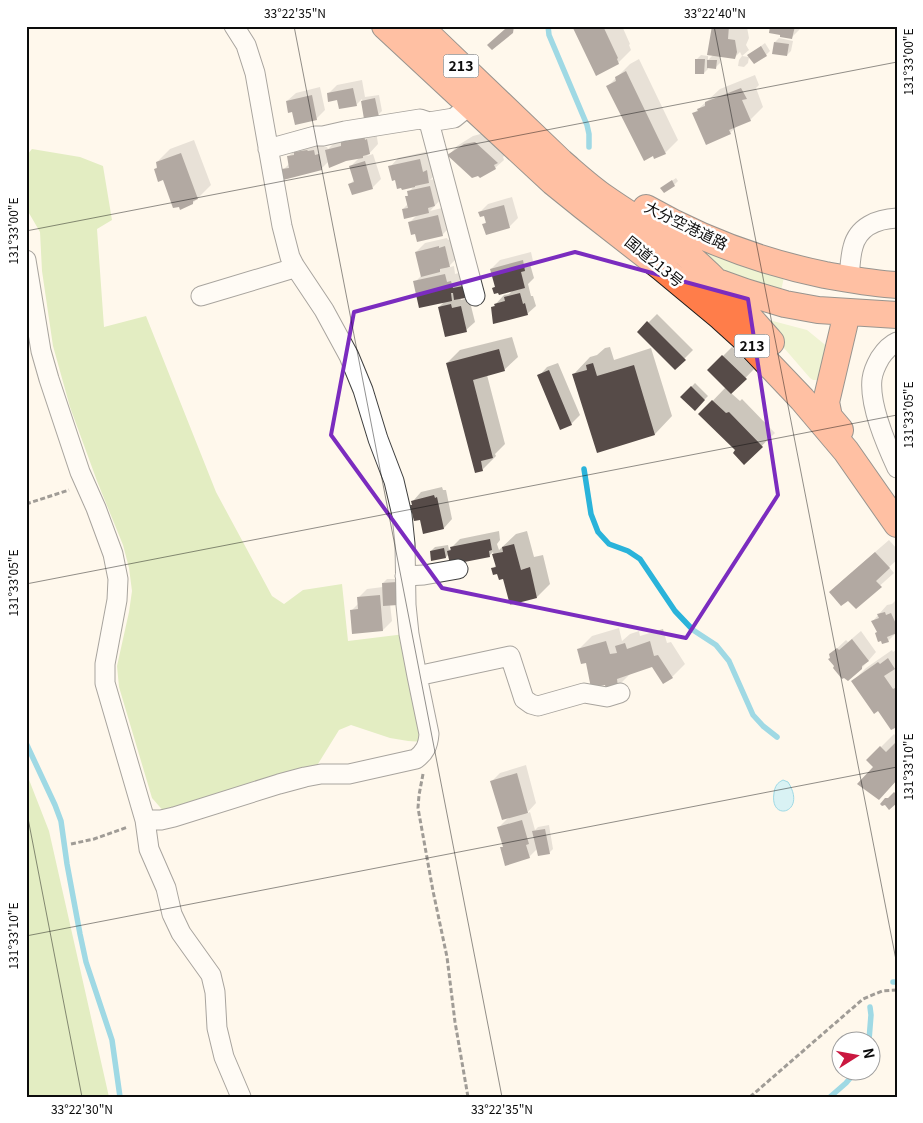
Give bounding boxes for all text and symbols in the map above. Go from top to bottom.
text: 33°22'35"N [264,4,326,21]
text: 33°22'40"N [684,4,746,21]
text: 131°33'00"E [899,28,916,96]
road number: 213 [444,54,478,78]
street label: 大分空港道路 [642,195,732,254]
text: 131°33'00"E [4,197,21,265]
street label: 国道213号 [621,231,689,291]
road number: 213 [734,334,770,358]
text: 131°33'05"E [899,381,916,449]
text: 131°33'05"E [4,549,21,617]
text: 131°33'10"E [899,733,916,801]
text: 131°33'10"E [4,902,21,970]
north arrow [830,1030,880,1080]
text: N [859,1046,881,1060]
text: 33°22'30"N [51,1100,113,1117]
text: 33°22'35"N [471,1100,533,1117]

